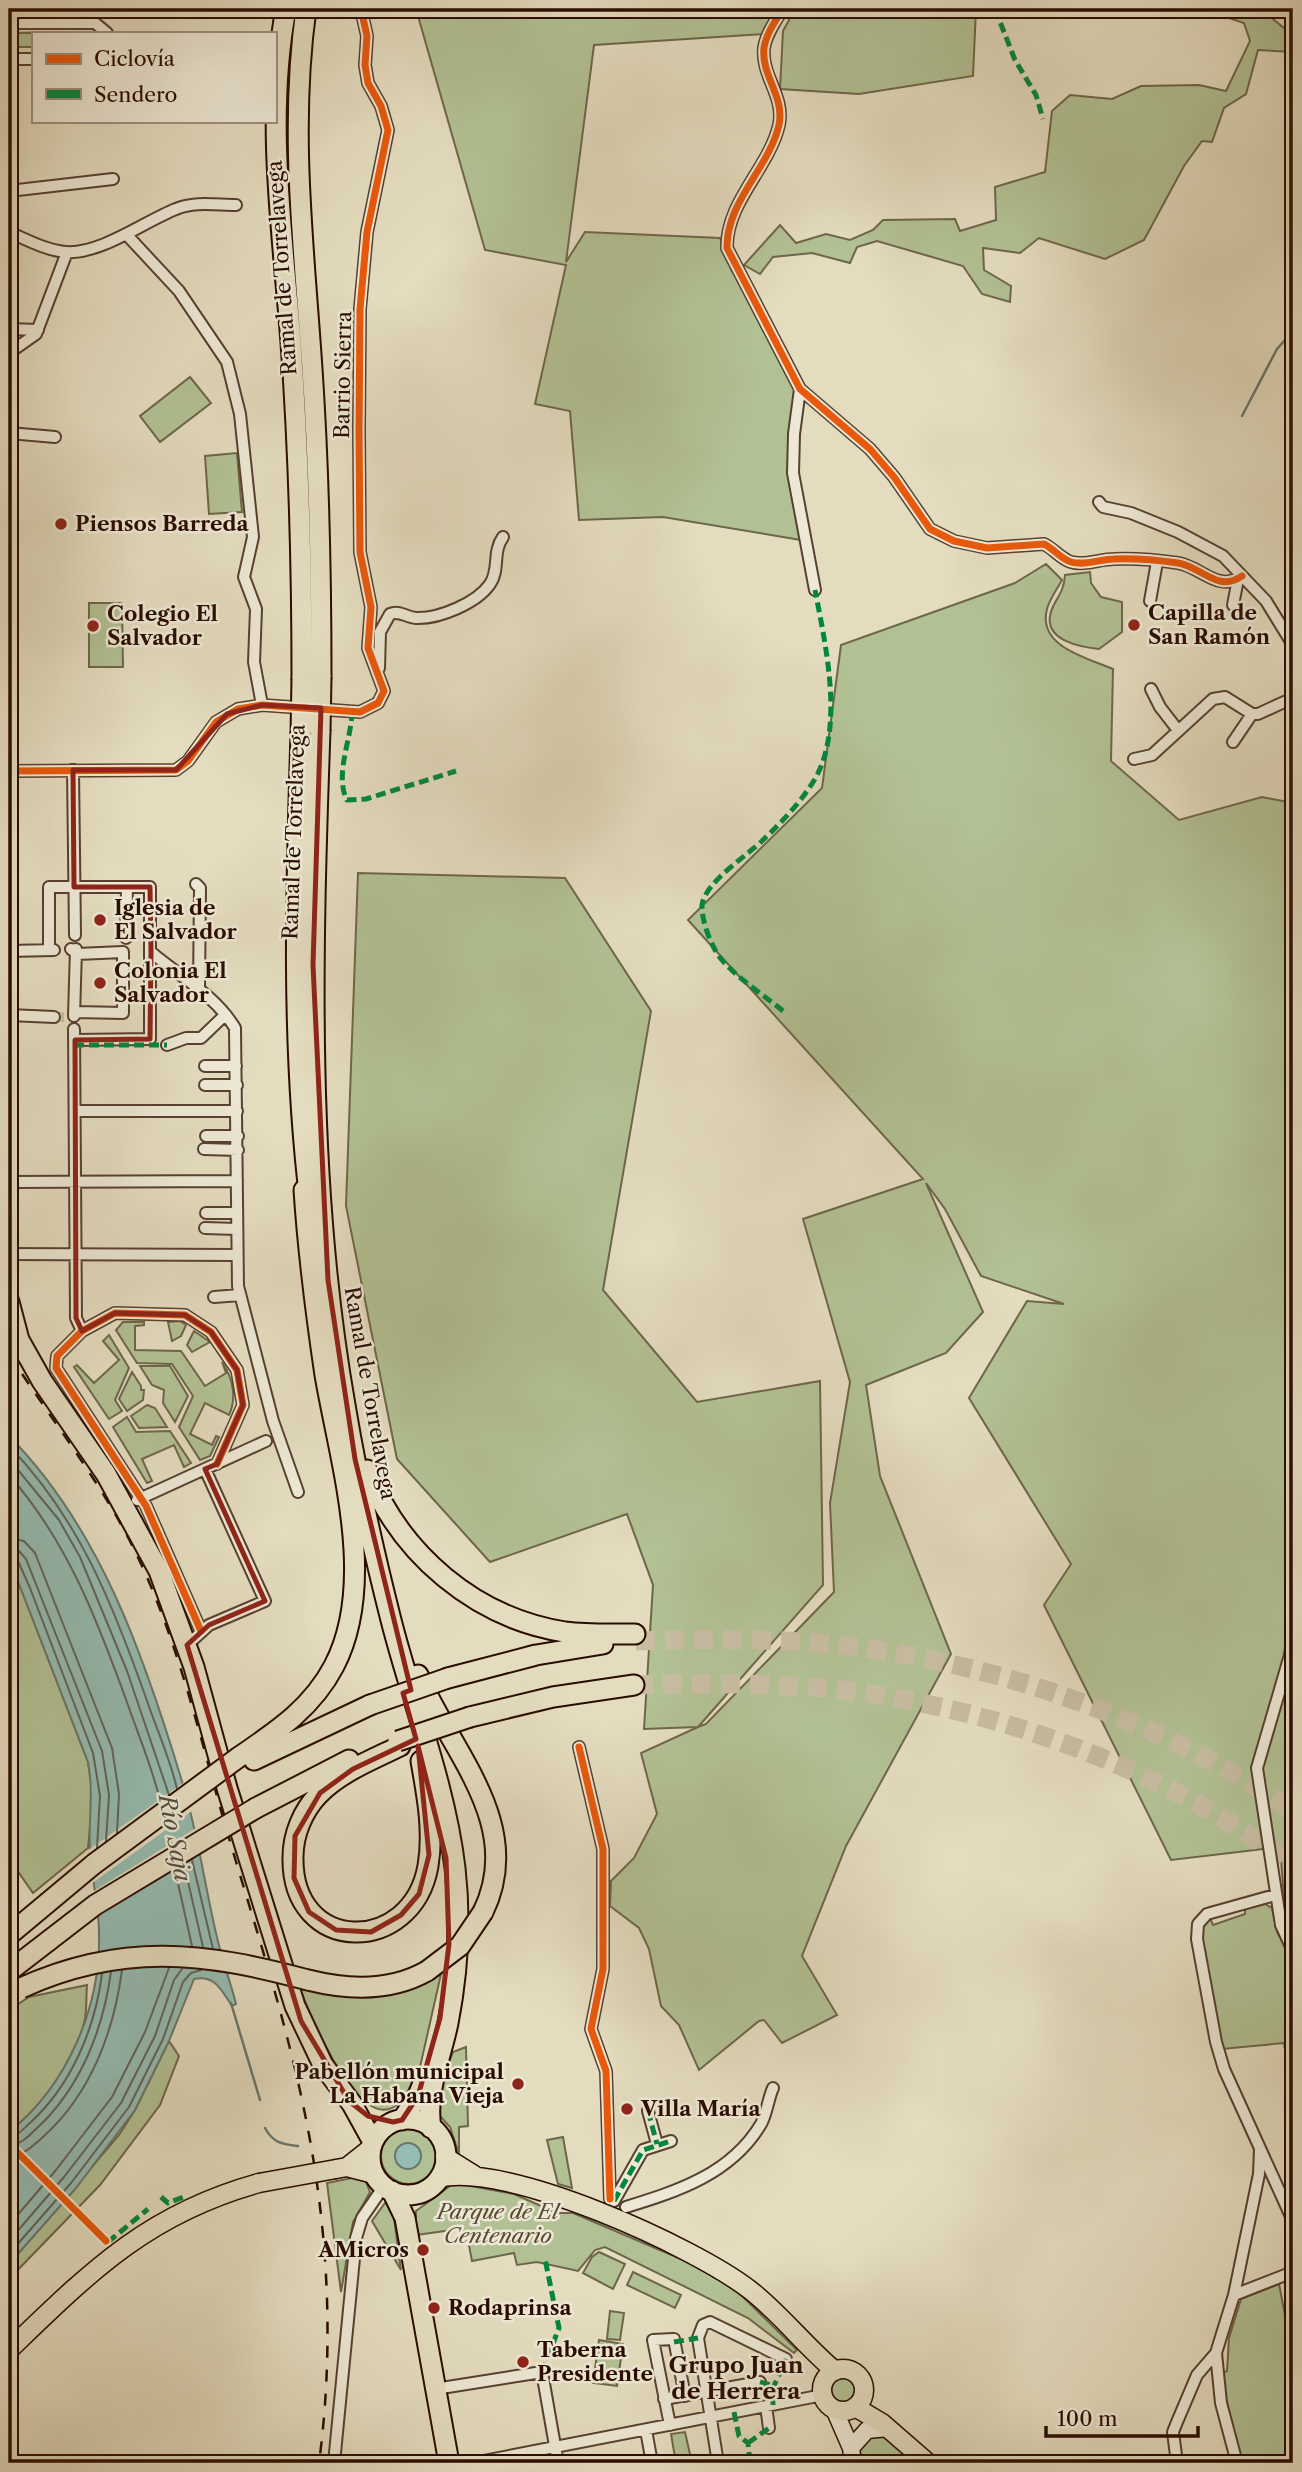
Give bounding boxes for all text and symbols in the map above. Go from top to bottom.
legend [32,32,276,122]
text: Ciclovía [94,46,176,71]
text: Sendero [94,82,178,107]
street label: Ramal de Torrelavega [261,159,301,376]
street label: Barrio Sierra [329,310,356,439]
place label: Piensos Barreda [75,511,250,536]
marker: Piensos Barreda [53,516,69,532]
place label: Capilla de San Ramón [1148,600,1271,649]
place label: Colegio El Salvador [107,601,218,650]
marker: Capilla de San Ramón [1126,617,1142,633]
marker: Colegio El Salvador [85,618,101,634]
street label: Ramal de Torrelavega [277,723,310,940]
place label: Iglesia de El Salvador [114,895,238,944]
marker: Iglesia de El Salvador [92,912,108,928]
place label: Colonia El Salvador [114,958,227,1007]
marker: Colonia El Salvador [92,975,108,991]
street label: Ramal de Torrelavega [339,1285,402,1502]
water label: Río Saja [152,1790,197,1884]
place label: Pabellón municipal La Habana Vieja [295,2059,505,2108]
marker: Pabellón municipal La Habana Vieja [510,2076,526,2092]
place label: Villa María [640,2096,762,2121]
marker: Villa María [619,2101,635,2117]
park label: Parque de El Centenario [435,2199,561,2248]
place label: AMicros [317,2237,409,2262]
marker: AMicros [415,2242,431,2258]
place label: Rodaprinsa [448,2295,572,2320]
marker: Rodaprinsa [426,2300,442,2316]
place label: Taberna Presidente [537,2337,653,2386]
district label: Grupo Juan de Herrera [669,2351,804,2405]
marker: Taberna Presidente [515,2354,531,2370]
scale bar [1046,2395,1199,2439]
text: 100 m [1057,2406,1118,2431]

